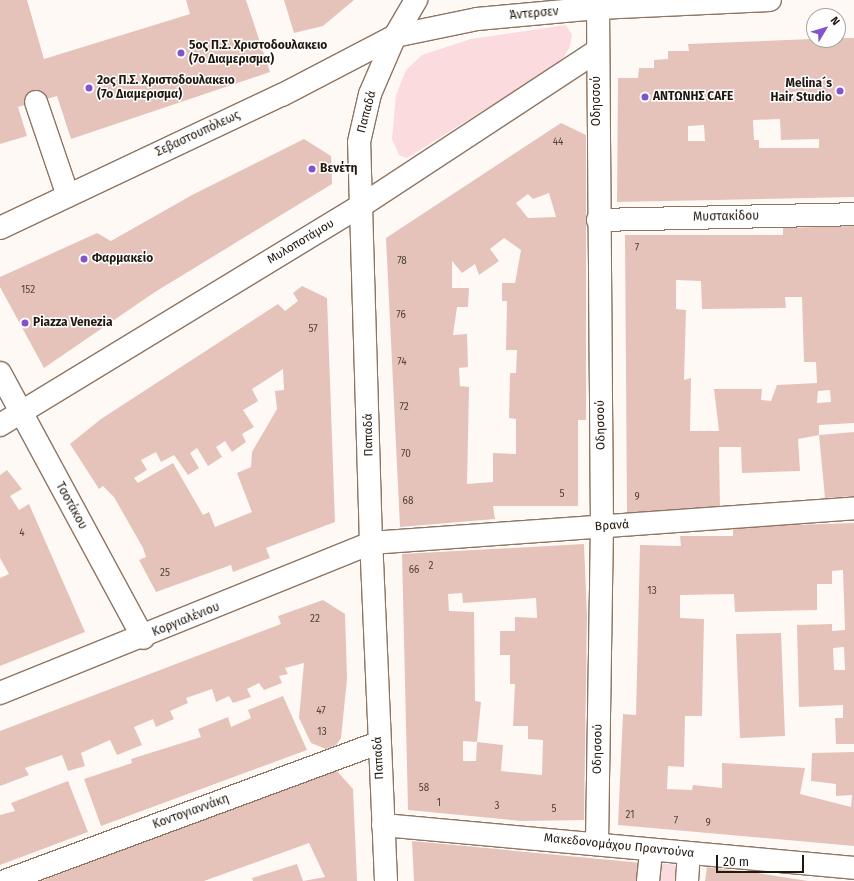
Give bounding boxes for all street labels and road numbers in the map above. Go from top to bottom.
street label: Άντερσεν [509,5,559,23]
street label: Οδησσού [590,76,604,126]
street label: Παπαδά [354,89,380,135]
street label: Σεβαστουπόλεως [153,108,243,160]
street label: Μυστακίδου [693,209,759,225]
street label: Μυλοποτάμου [265,216,337,268]
street label: Οδησσού [593,400,609,450]
street label: Παπαδά [361,413,377,457]
street label: Τσοτάκου [52,480,90,532]
street label: Βρανά [594,518,630,534]
street label: Κοργιαλένιου [150,600,222,640]
street label: Οδησσού [590,724,606,774]
street label: Παπαδά [371,736,387,780]
street label: Κοντογιαννάκη [151,792,231,832]
street label: Μακεδονομάχου Πραντούνα [543,831,695,861]

